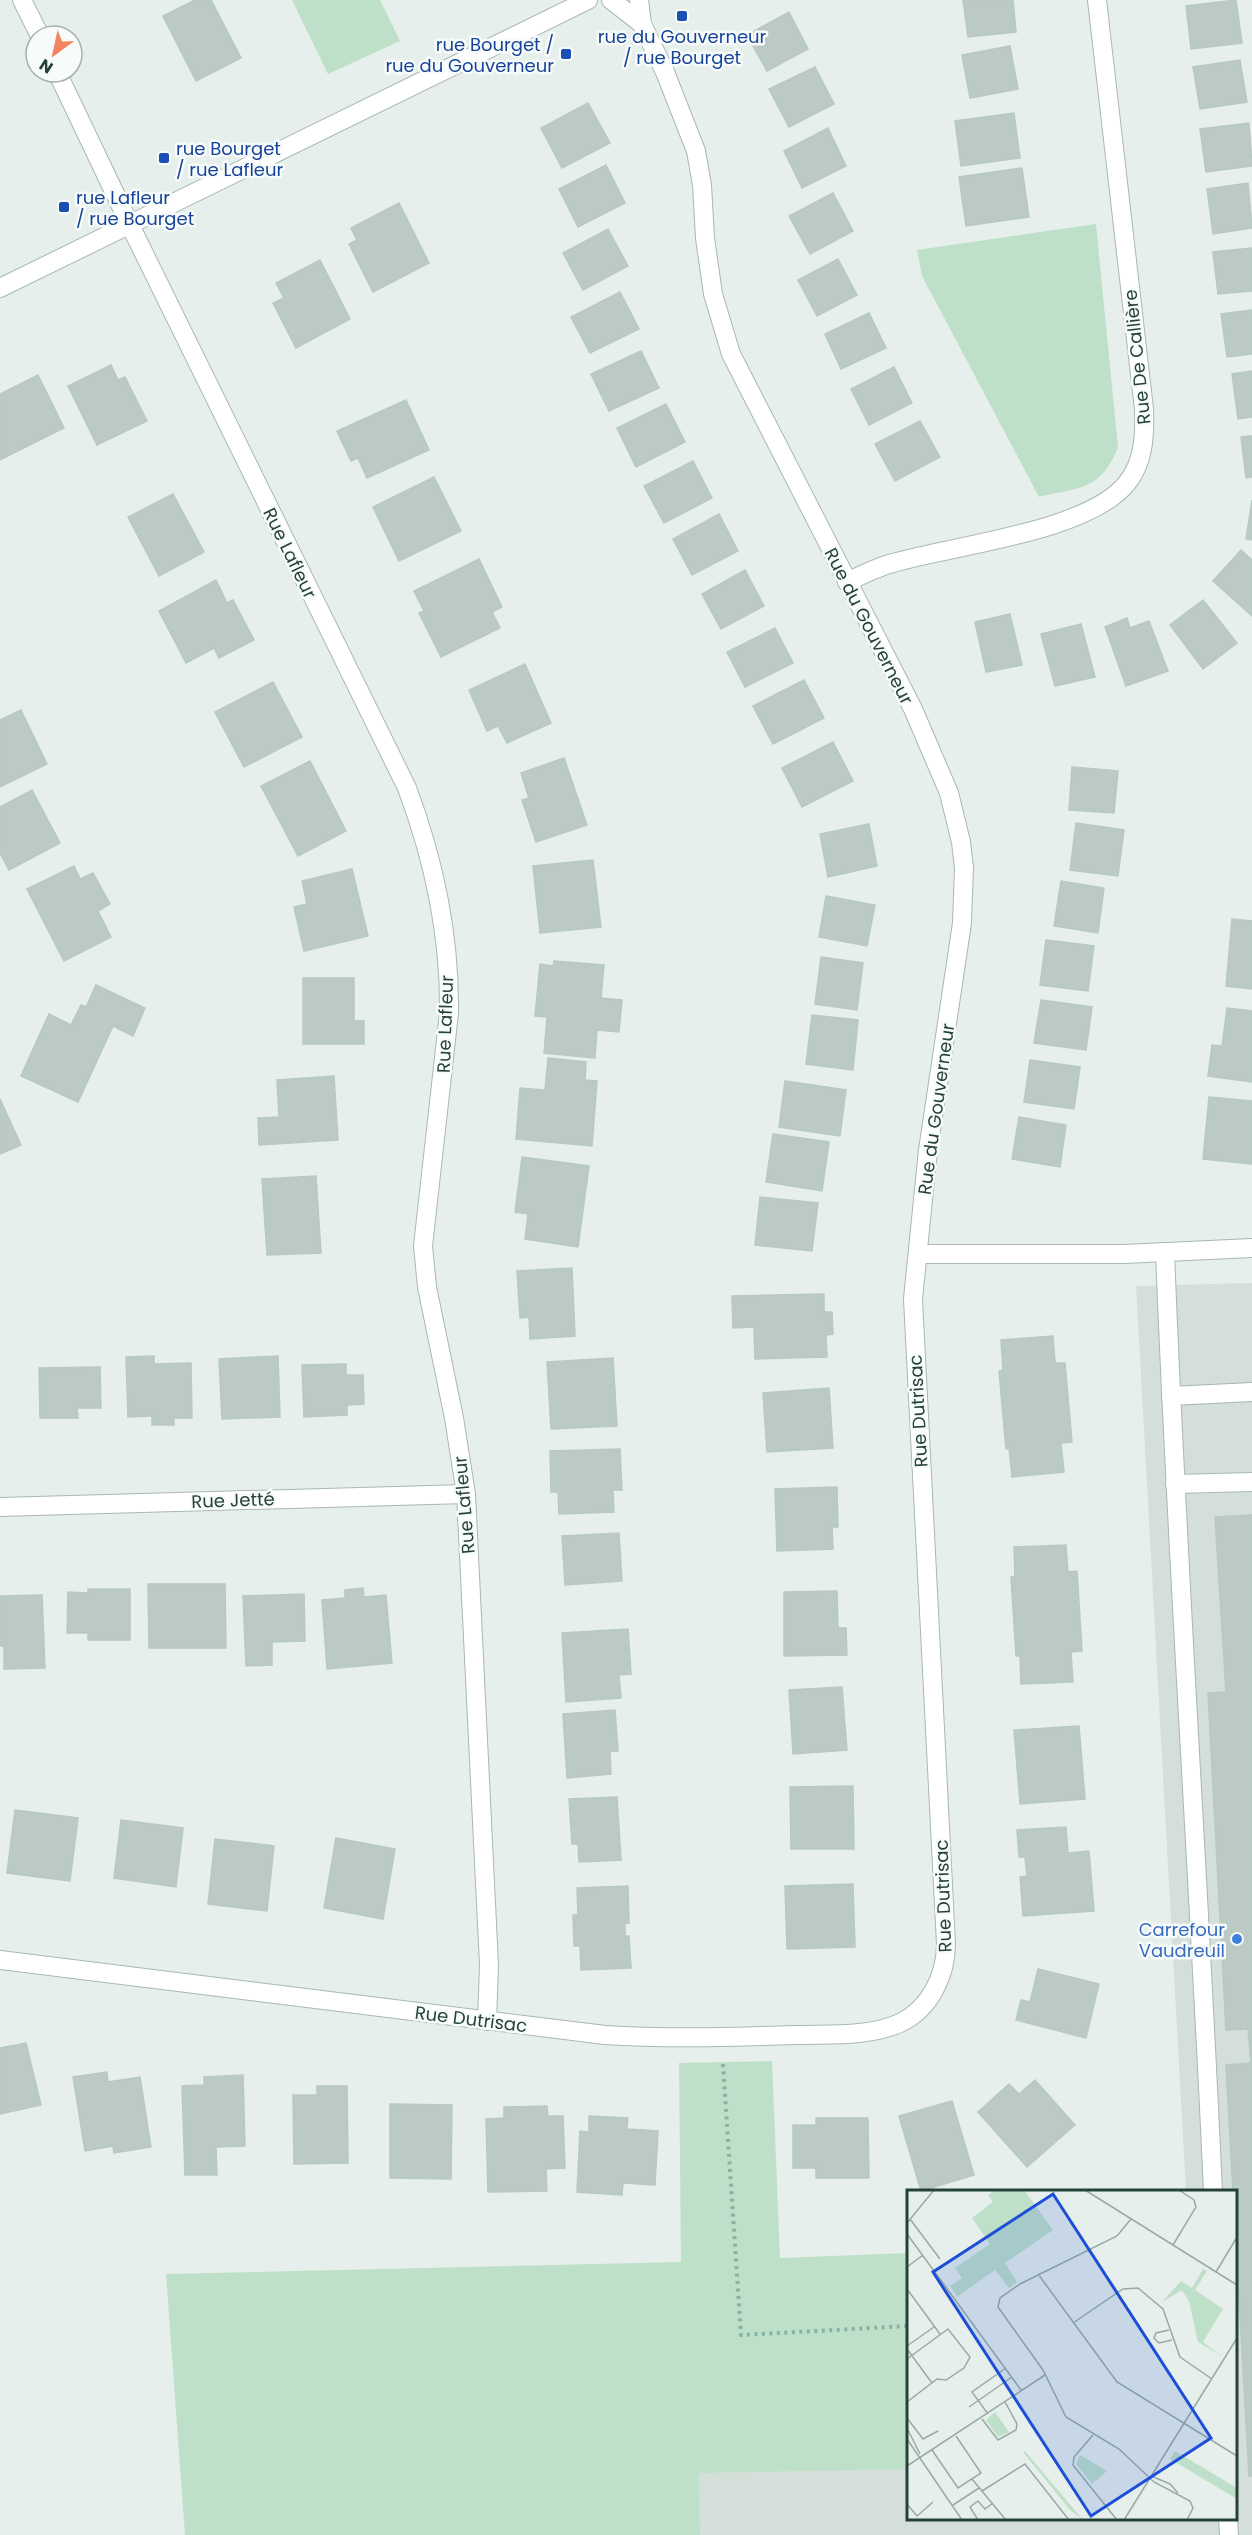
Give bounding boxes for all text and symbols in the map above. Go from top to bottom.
marker: rue du Gouverneur / rue Bourget [675,9,689,23]
north arrow [24,24,84,84]
place label: rue du Gouverneur / rue Bourget [598,24,767,70]
place label: rue Bourget / rue du Gouverneur [385,32,554,78]
marker: rue Bourget / rue du Gouverneur [559,47,573,61]
text: N [35,53,57,79]
place label: rue Bourget / rue Lafleur [176,136,284,182]
marker: rue Bourget / rue Lafleur [157,151,171,165]
place label: rue Lafleur / rue Bourget [76,185,194,231]
marker: rue Lafleur / rue Bourget [57,200,71,214]
street label: Rue De Callière [1117,288,1157,426]
street label: Rue Lafleur [257,503,323,603]
street label: Rue du Gouverneur [819,543,920,709]
street label: Rue Lafleur [431,974,459,1073]
street label: Rue du Gouverneur [912,1021,960,1196]
street label: Rue Dutrisac [903,1354,933,1468]
street label: Rue Lafleur [447,1455,481,1555]
street label: Rue Jetté [191,1486,275,1514]
street label: Rue Dutrisac [929,1839,957,1953]
place label: Carrefour Vaudreuil [1139,1917,1225,1963]
marker: Carrefour Vaudreuil [1230,1932,1244,1946]
street label: Rue Dutrisac [413,2000,529,2038]
inset map [907,2190,1237,2520]

